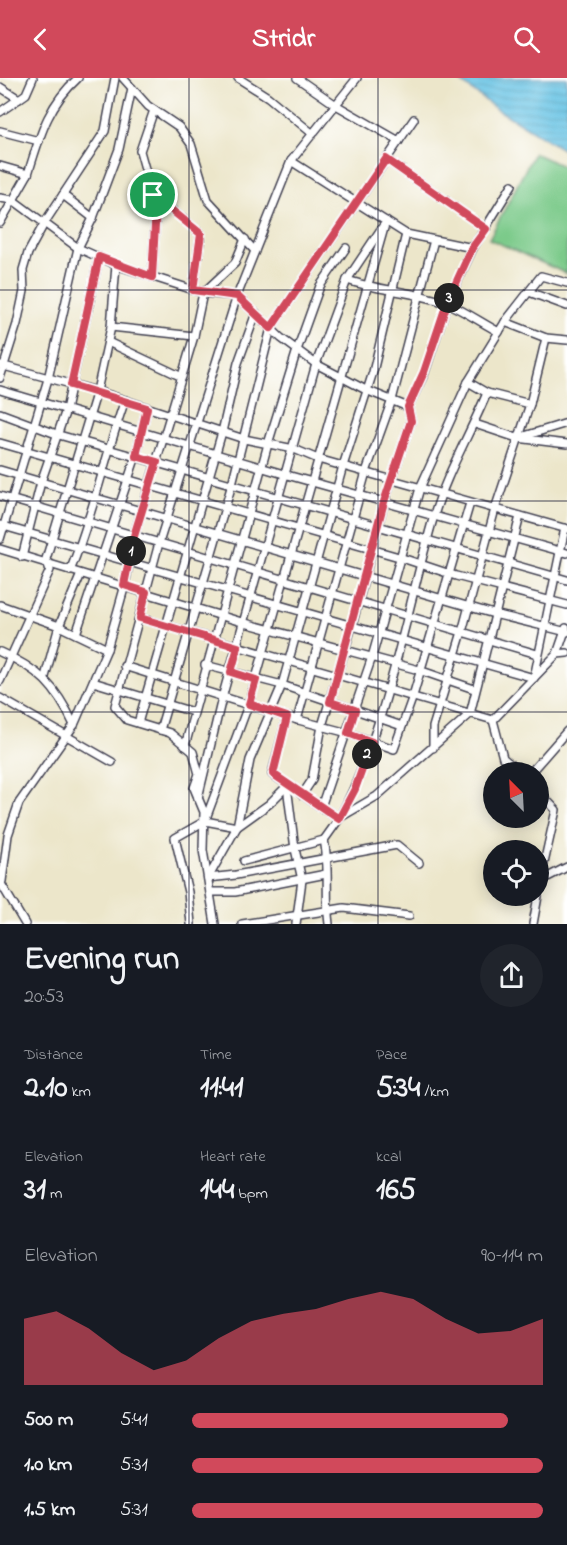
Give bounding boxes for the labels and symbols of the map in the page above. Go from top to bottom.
pin [127,169,178,220]
pin: 3 [434,283,464,313]
pin: 1 [116,536,146,566]
pin: 2 [352,739,382,769]
north arrow [483,762,549,828]

